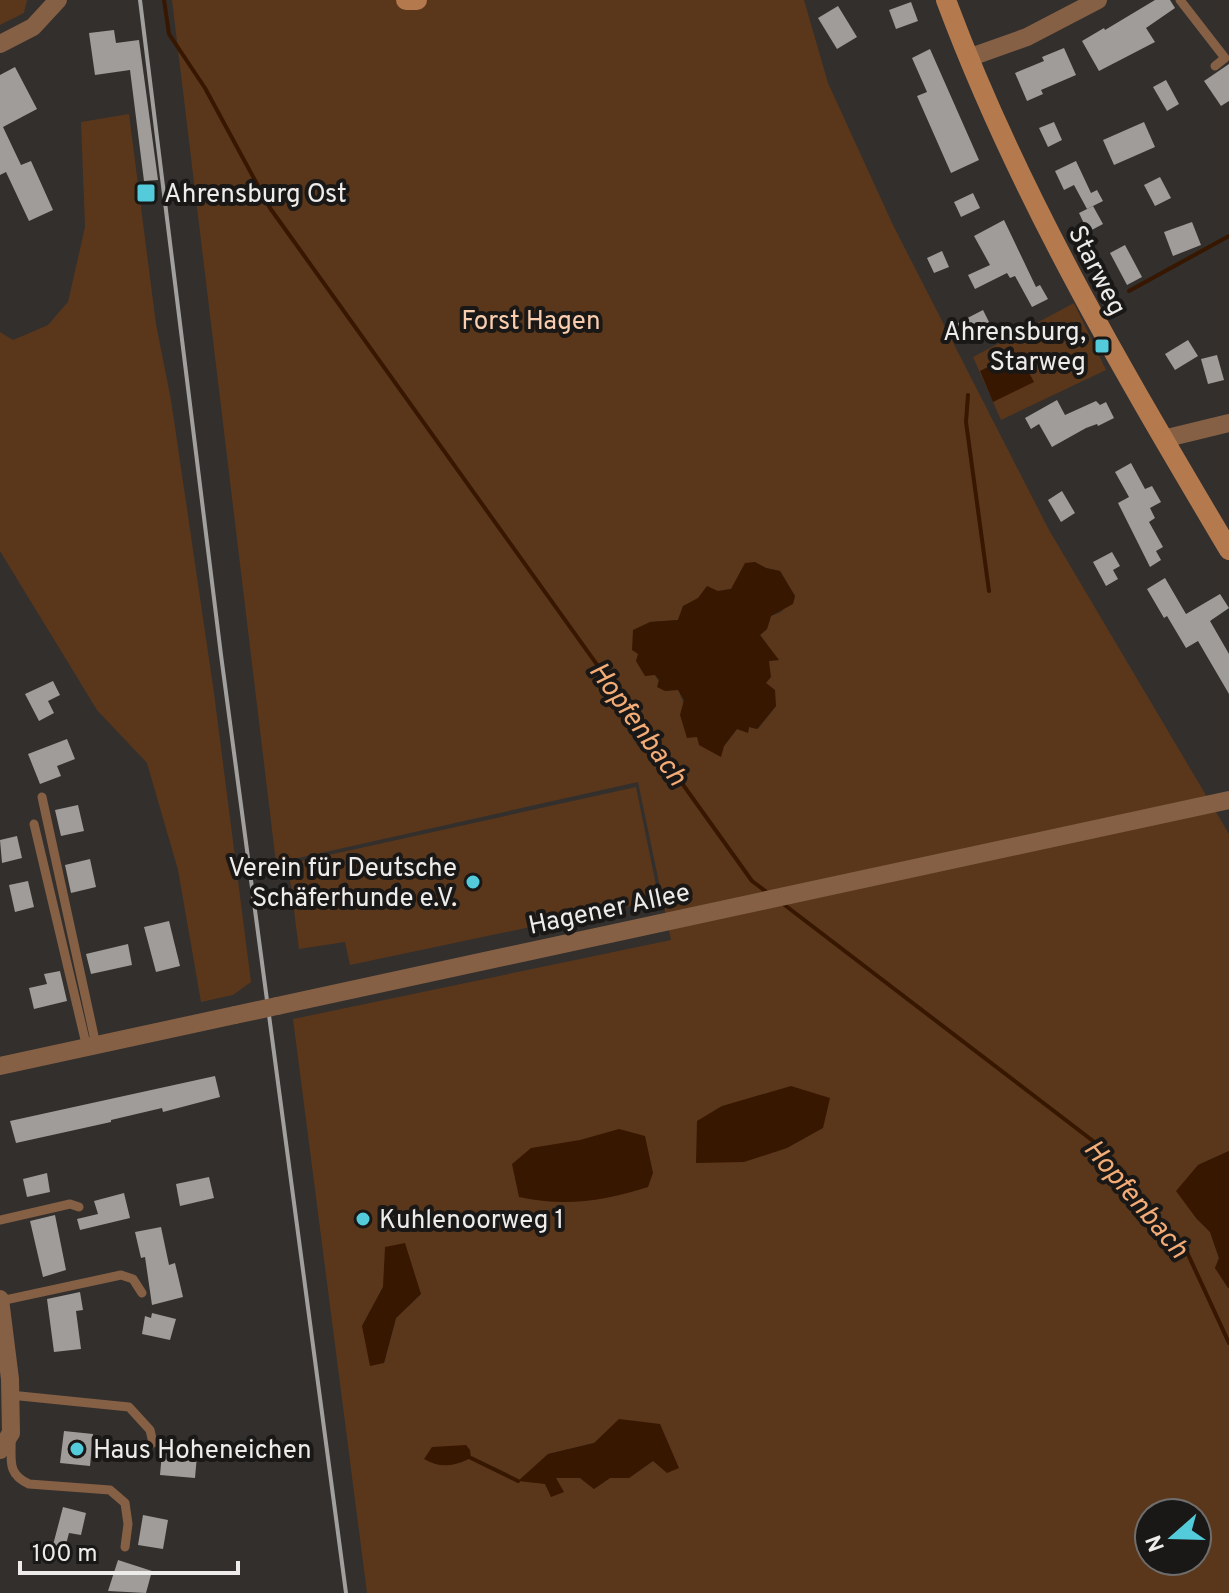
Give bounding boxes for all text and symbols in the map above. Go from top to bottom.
place label: Ahrensburg Ost [164,179,347,212]
marker: Ahrensburg Ost [135,182,157,204]
street label: Starweg [1059,221,1132,322]
park label: Forst Hagen [461,306,601,339]
place label: Ahrensburg, Starweg [943,317,1086,380]
marker: Ahrensburg, Starweg [1093,337,1111,355]
water label: Hopfenbach [579,656,694,794]
place label: Verein für Deutsche Schäferhunde e.V. [228,853,457,916]
marker: Verein für Deutsche Schäferhunde e.V. [464,873,482,891]
street label: Hagener Allee [526,877,693,944]
water label: Hopfenbach [1074,1133,1195,1267]
place label: Kuhlenoorweg 1 [379,1205,564,1238]
marker: Kuhlenoorweg 1 [354,1210,372,1228]
place label: Haus Hoheneichen [93,1435,312,1468]
marker: Haus Hoheneichen [68,1440,86,1458]
north arrow [1133,1497,1213,1577]
scale bar [20,1525,238,1575]
text: N [1141,1531,1172,1555]
text: 100 m [32,1540,98,1570]

